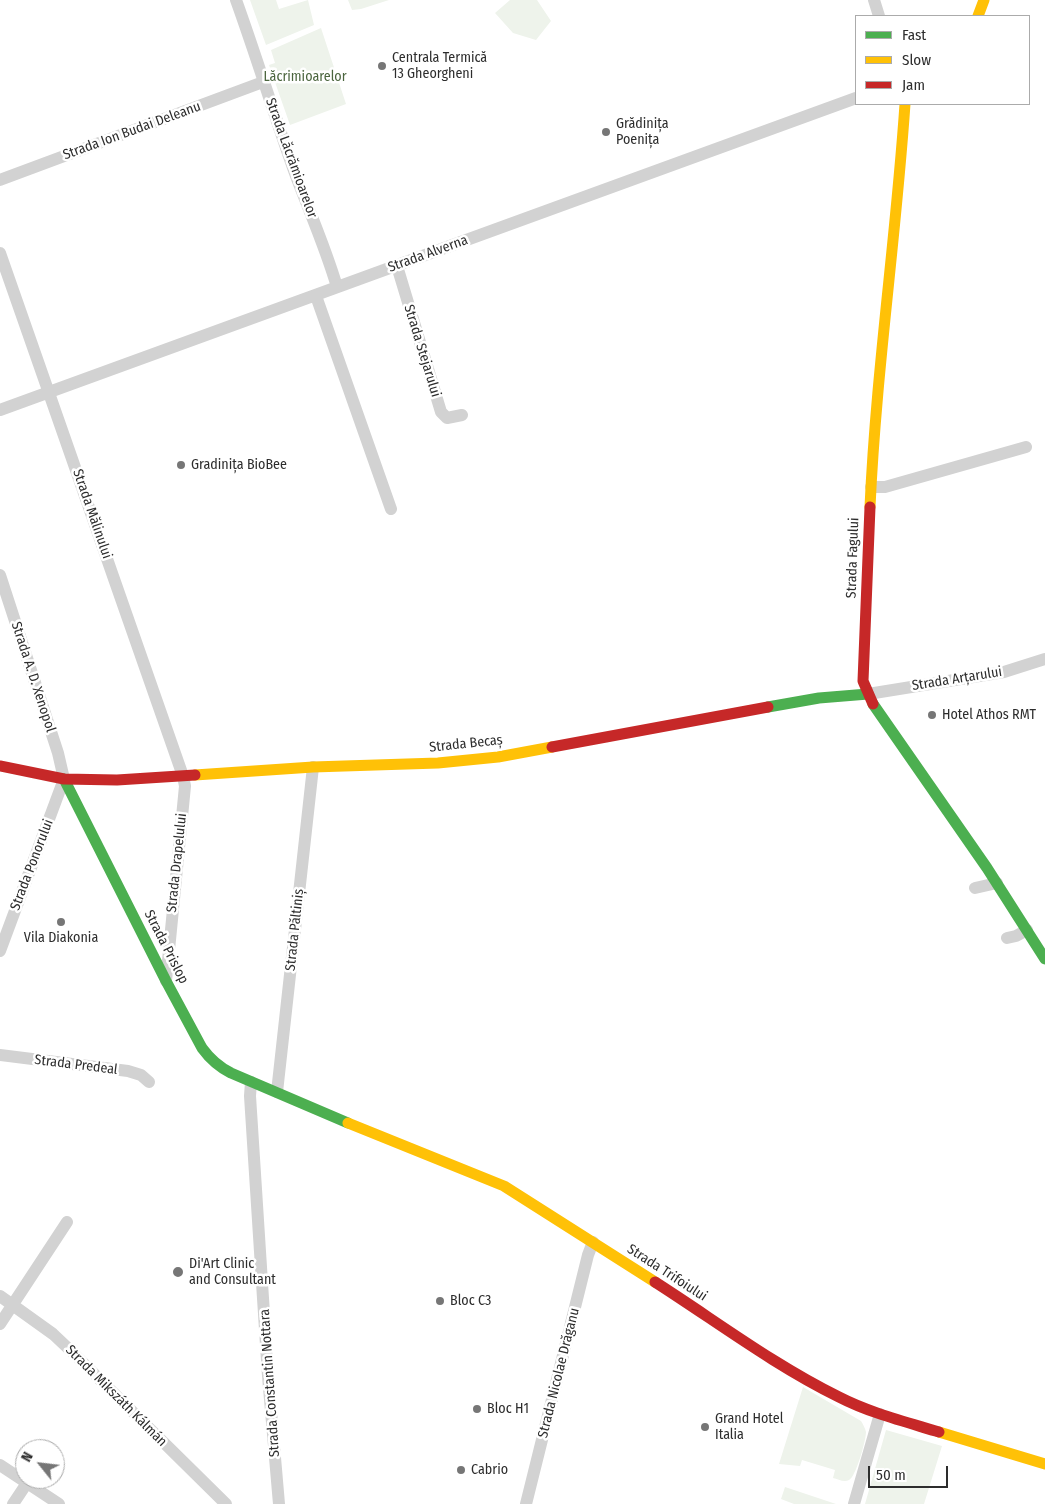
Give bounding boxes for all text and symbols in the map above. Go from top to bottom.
legend [855,15,1030,105]
text: Fast [902,26,926,44]
place label: Centrala Termică 13 Gheorgheni [392,50,487,82]
text: Slow [902,51,931,69]
marker: Centrala Termică 13 Gheorgheni [376,60,388,72]
park label: Lăcrimioarelor [263,69,347,85]
text: Jam [902,76,925,94]
street label: Strada Lăcrămioarelor [261,96,321,220]
street label: Strada Ion Budai Deleanu [61,98,203,164]
place label: Grădinița Poenița [616,116,669,148]
marker: Grădinița Poenița [600,126,612,138]
street label: Strada Alverna [386,232,470,276]
street label: Strada Stejarului [400,303,444,399]
place label: Gradinița BioBee [191,457,287,473]
marker: Gradinița BioBee [175,459,187,471]
street label: Strada Mălinului [69,467,115,561]
street label: Strada Fagului [843,517,863,599]
street label: Strada A. D. Xenopol [7,620,59,734]
street label: Strada Arțarului [911,664,1003,694]
place label: Hotel Athos RMT [942,707,1036,723]
marker: Hotel Athos RMT [926,709,938,721]
street label: Strada Becaș [428,732,504,756]
street label: Strada Drapelului [163,812,191,914]
street label: Strada Ponorului [7,817,57,913]
street label: Strada Păltiniș [282,888,308,972]
street label: Strada Prislop [140,907,192,987]
marker: Vila Diakonia [55,916,67,928]
place label: Vila Diakonia [24,930,98,946]
street label: Strada Predeal [33,1052,119,1078]
street label: Strada Trifoiului [624,1241,710,1305]
place label: Di'Art Clinic and Consultant [189,1256,276,1288]
marker: Di'Art Clinic and Consultant [171,1265,185,1279]
place label: Bloc C3 [450,1293,491,1309]
marker: Bloc C3 [434,1295,446,1307]
street label: Strada Nicolae Drăganu [535,1306,583,1440]
street label: Strada Constantin Nottara [256,1308,284,1458]
street label: Strada Mikszáth Kálmán [62,1342,170,1450]
place label: Bloc H1 [487,1401,529,1417]
marker: Bloc H1 [471,1403,483,1415]
place label: Grand Hotel Italia [715,1411,783,1444]
marker: Grand Hotel Italia [699,1421,711,1433]
north arrow [15,1439,65,1489]
text: N [18,1449,37,1465]
scale bar [870,1456,950,1488]
place label: Cabrio [471,1462,508,1478]
marker: Cabrio [455,1464,467,1476]
text: 50 m [876,1466,906,1484]

